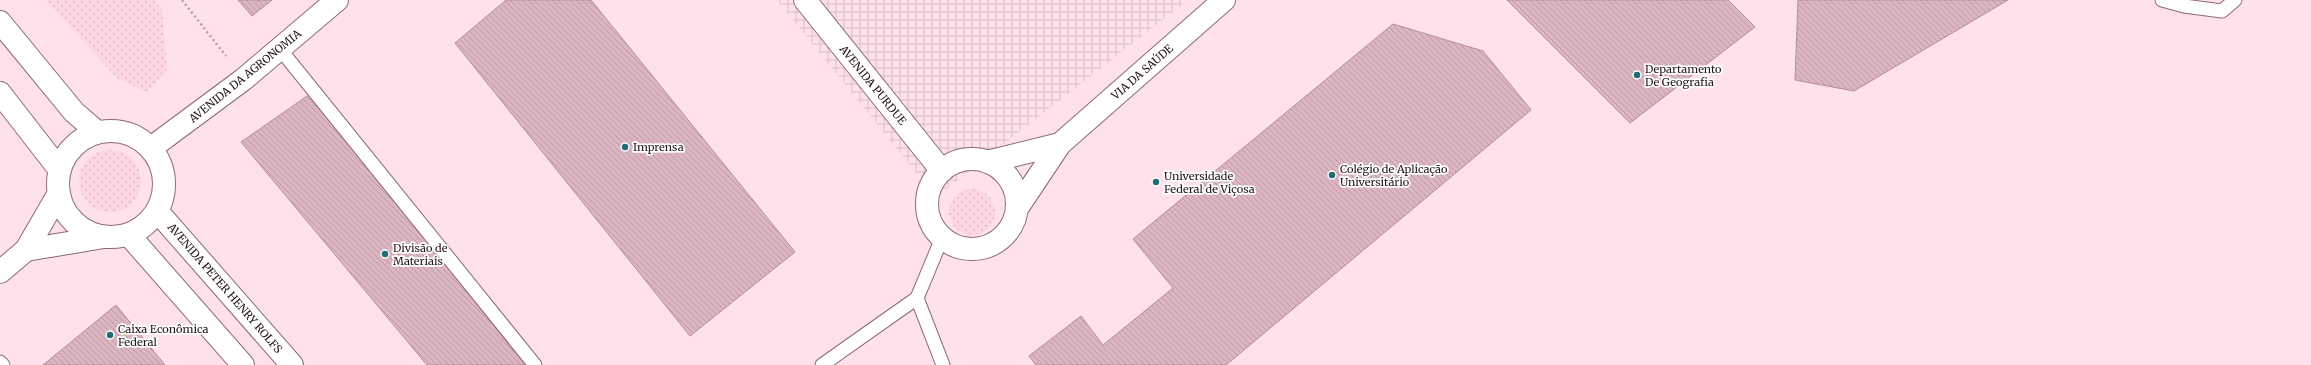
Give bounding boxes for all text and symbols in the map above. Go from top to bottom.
street label: AVENIDA DA AGRONOMIA [185,26,304,126]
street label: VIA DA SAÚDE [1108,41,1176,103]
street label: AVENIDA PURDUE [836,42,909,128]
place label: Departamento De Geografia [1645,62,1722,89]
marker: Departamento De Geografia [1632,70,1642,80]
place label: Imprensa [633,140,684,154]
marker: Imprensa [620,142,630,152]
place label: Colégio de Aplicação Universitário [1340,162,1448,189]
place label: Universidade Federal de Viçosa [1164,169,1255,196]
marker: Colégio de Aplicação Universitário [1327,170,1337,180]
marker: Universidade Federal de Viçosa [1151,177,1161,187]
street label: AVENIDA PETER HENRY ROLFS [164,219,286,356]
place label: Divisão de Materiais [393,241,448,268]
marker: Divisão de Materiais [380,249,390,259]
place label: Caixa Econômica Federal [118,322,208,349]
marker: Caixa Econômica Federal [105,330,115,340]

